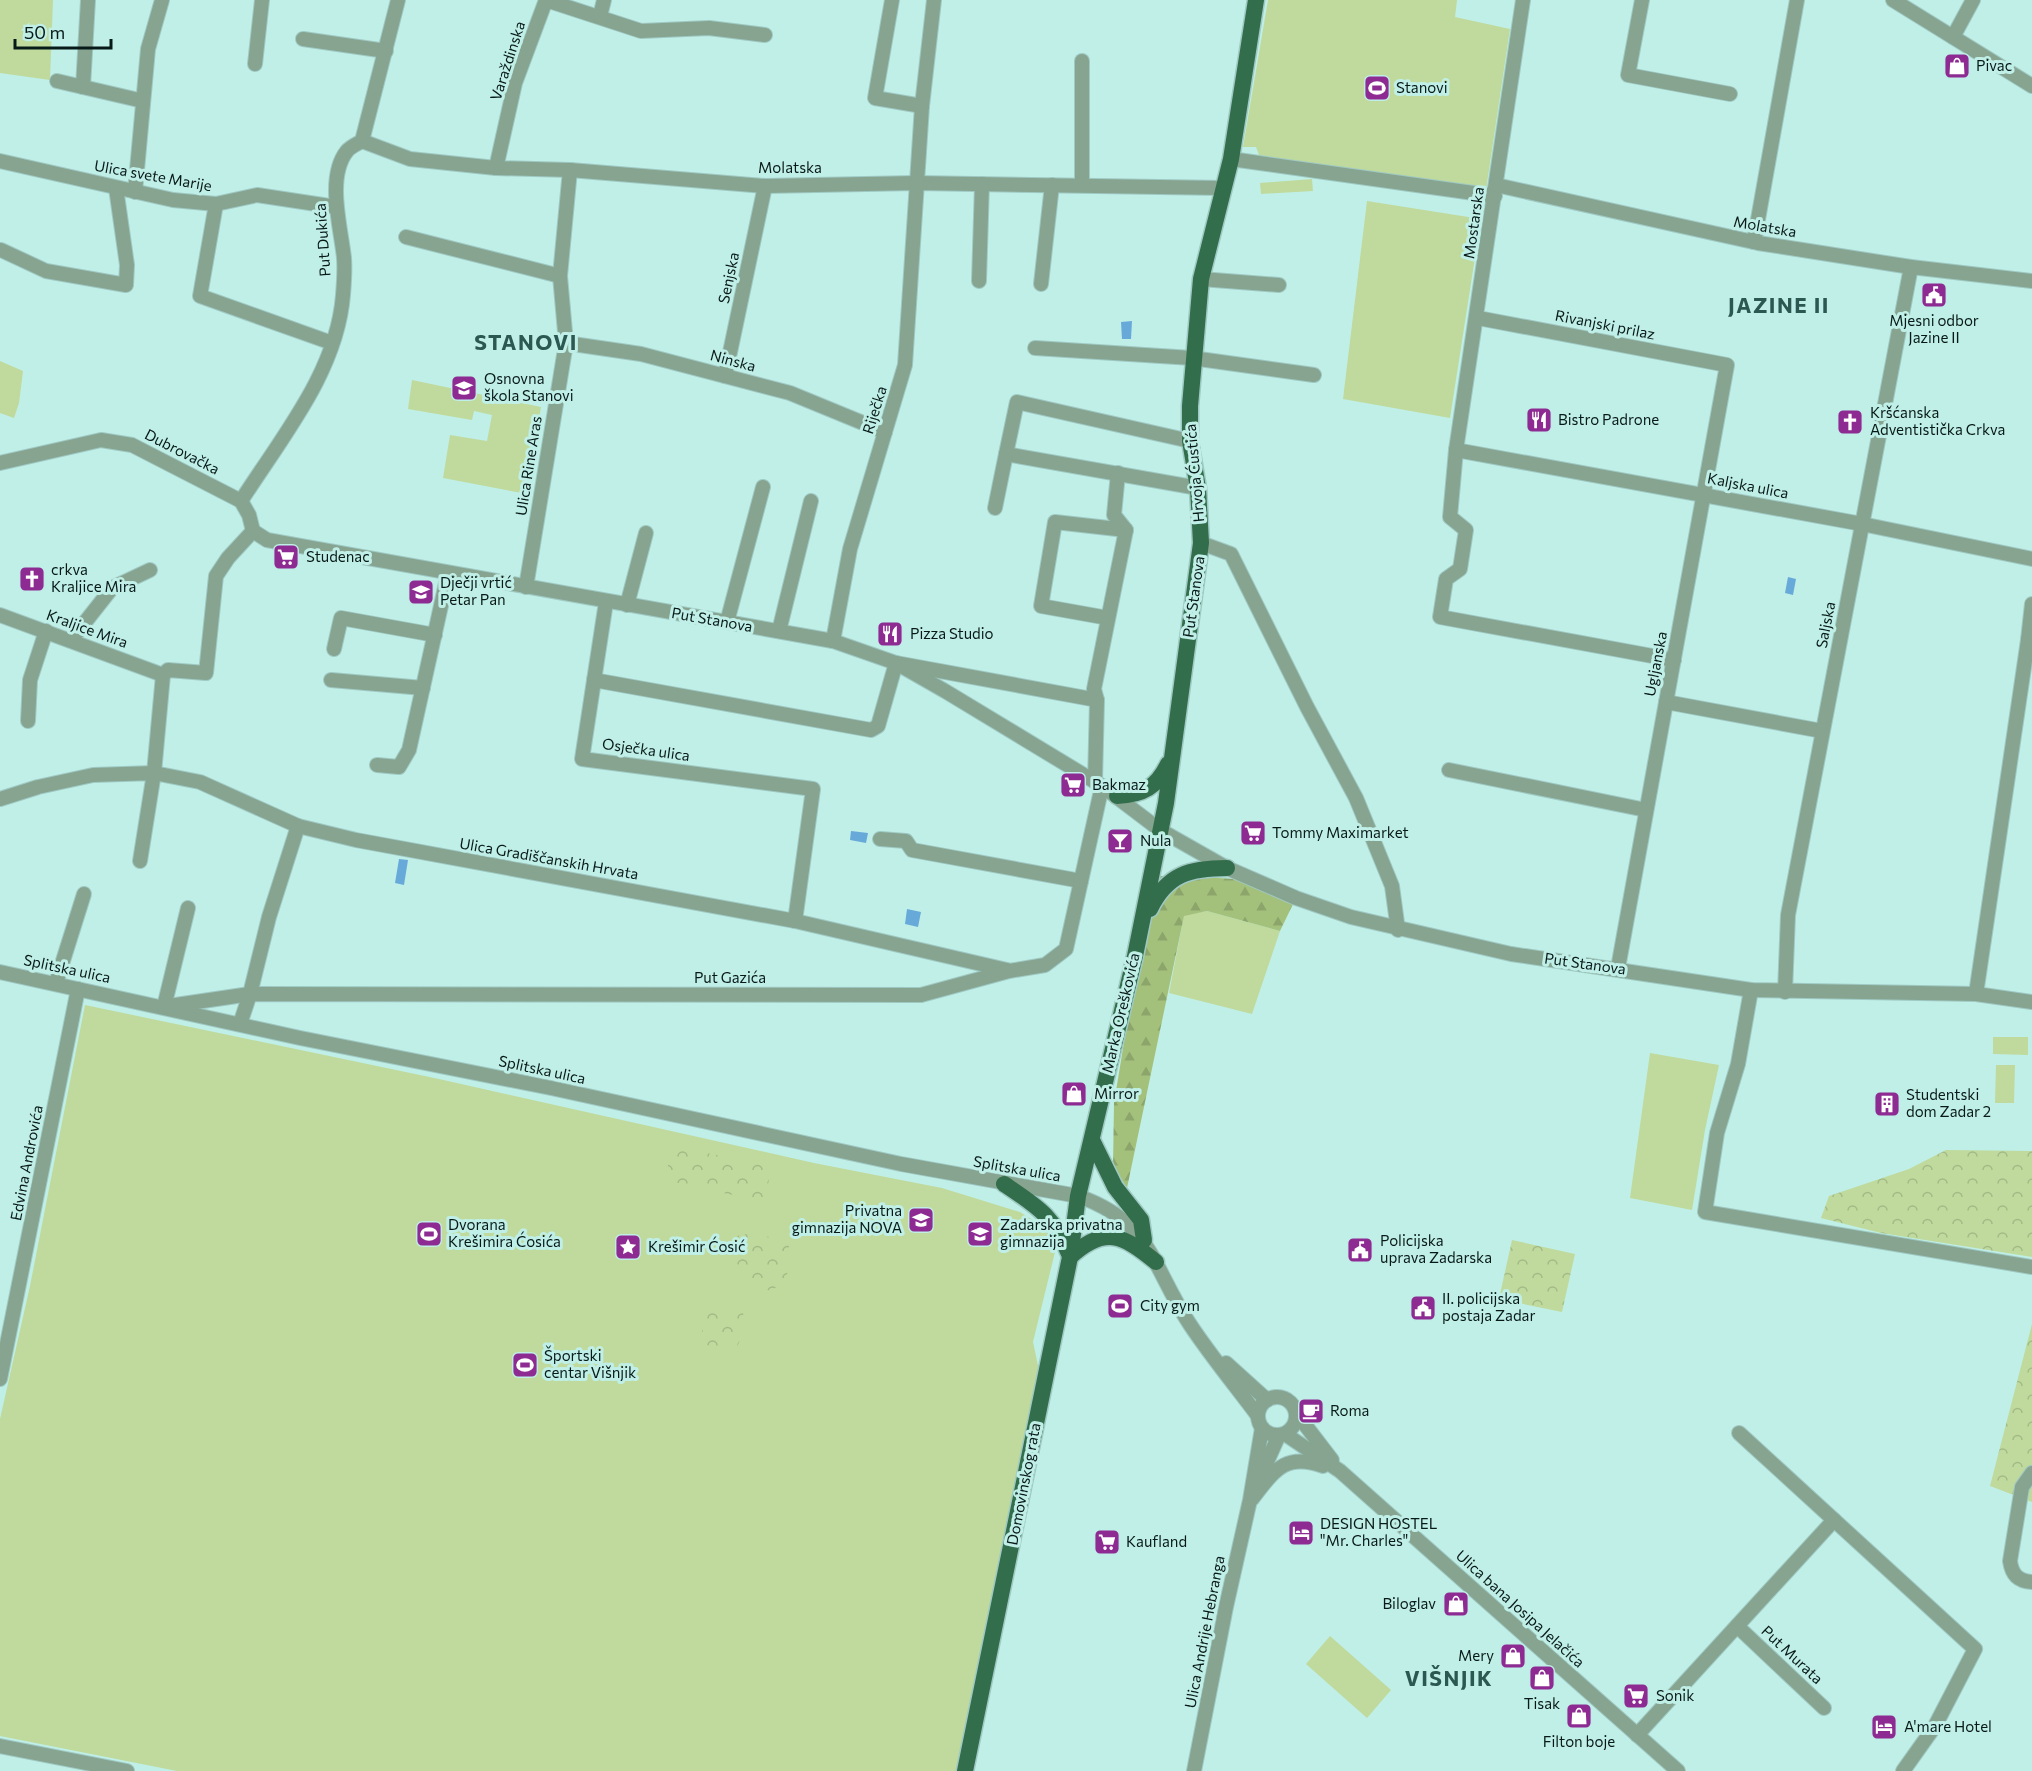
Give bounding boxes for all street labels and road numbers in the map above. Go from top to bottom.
street label: Varaždinska [486,19,528,103]
street label: Ulica svete Marije [93,156,213,194]
street label: Molatska [758,158,822,176]
street label: Mostarska [1459,186,1487,260]
street label: Put Dukića [310,203,334,277]
street label: Molatska [1732,212,1798,240]
street label: Senjska [714,251,742,305]
street label: Rivanjski prilaz [1554,306,1657,343]
street label: Ninska [708,345,758,375]
street label: Riječka [858,384,890,436]
street label: Ulica Rine Aras [511,414,545,517]
street label: Hrvoja Ćustića [1180,423,1207,523]
street label: Dubrovačka [142,425,223,478]
street label: Kaljska ulica [1706,468,1790,502]
street label: Put Stanova [1178,555,1208,639]
street label: Saljska [1812,600,1838,650]
street label: Put Stanova [670,603,754,635]
street label: Kraljice Mira [44,605,131,651]
street label: Ugljanska [1640,630,1670,698]
street label: Osječka ulica [601,734,691,764]
street label: Ulica Gradiščanskih Hrvata [458,833,640,883]
street label: Put Stanova [1543,948,1627,978]
street label: Splitska ulica [22,950,112,986]
street label: Marka Oreškovića [1097,951,1143,1075]
street label: Put Gazića [694,968,766,986]
street label: Splitska ulica [497,1051,587,1087]
street label: Edvina Androvića [6,1104,46,1222]
street label: Splitska ulica [972,1151,1062,1185]
street label: Domovinskog rata [1002,1421,1044,1546]
street label: Ulica bana Josipa Jelačića [1453,1546,1589,1671]
street label: Ulica Andrije Hebranga [1180,1554,1228,1710]
street label: Put Murata [1758,1621,1827,1687]

